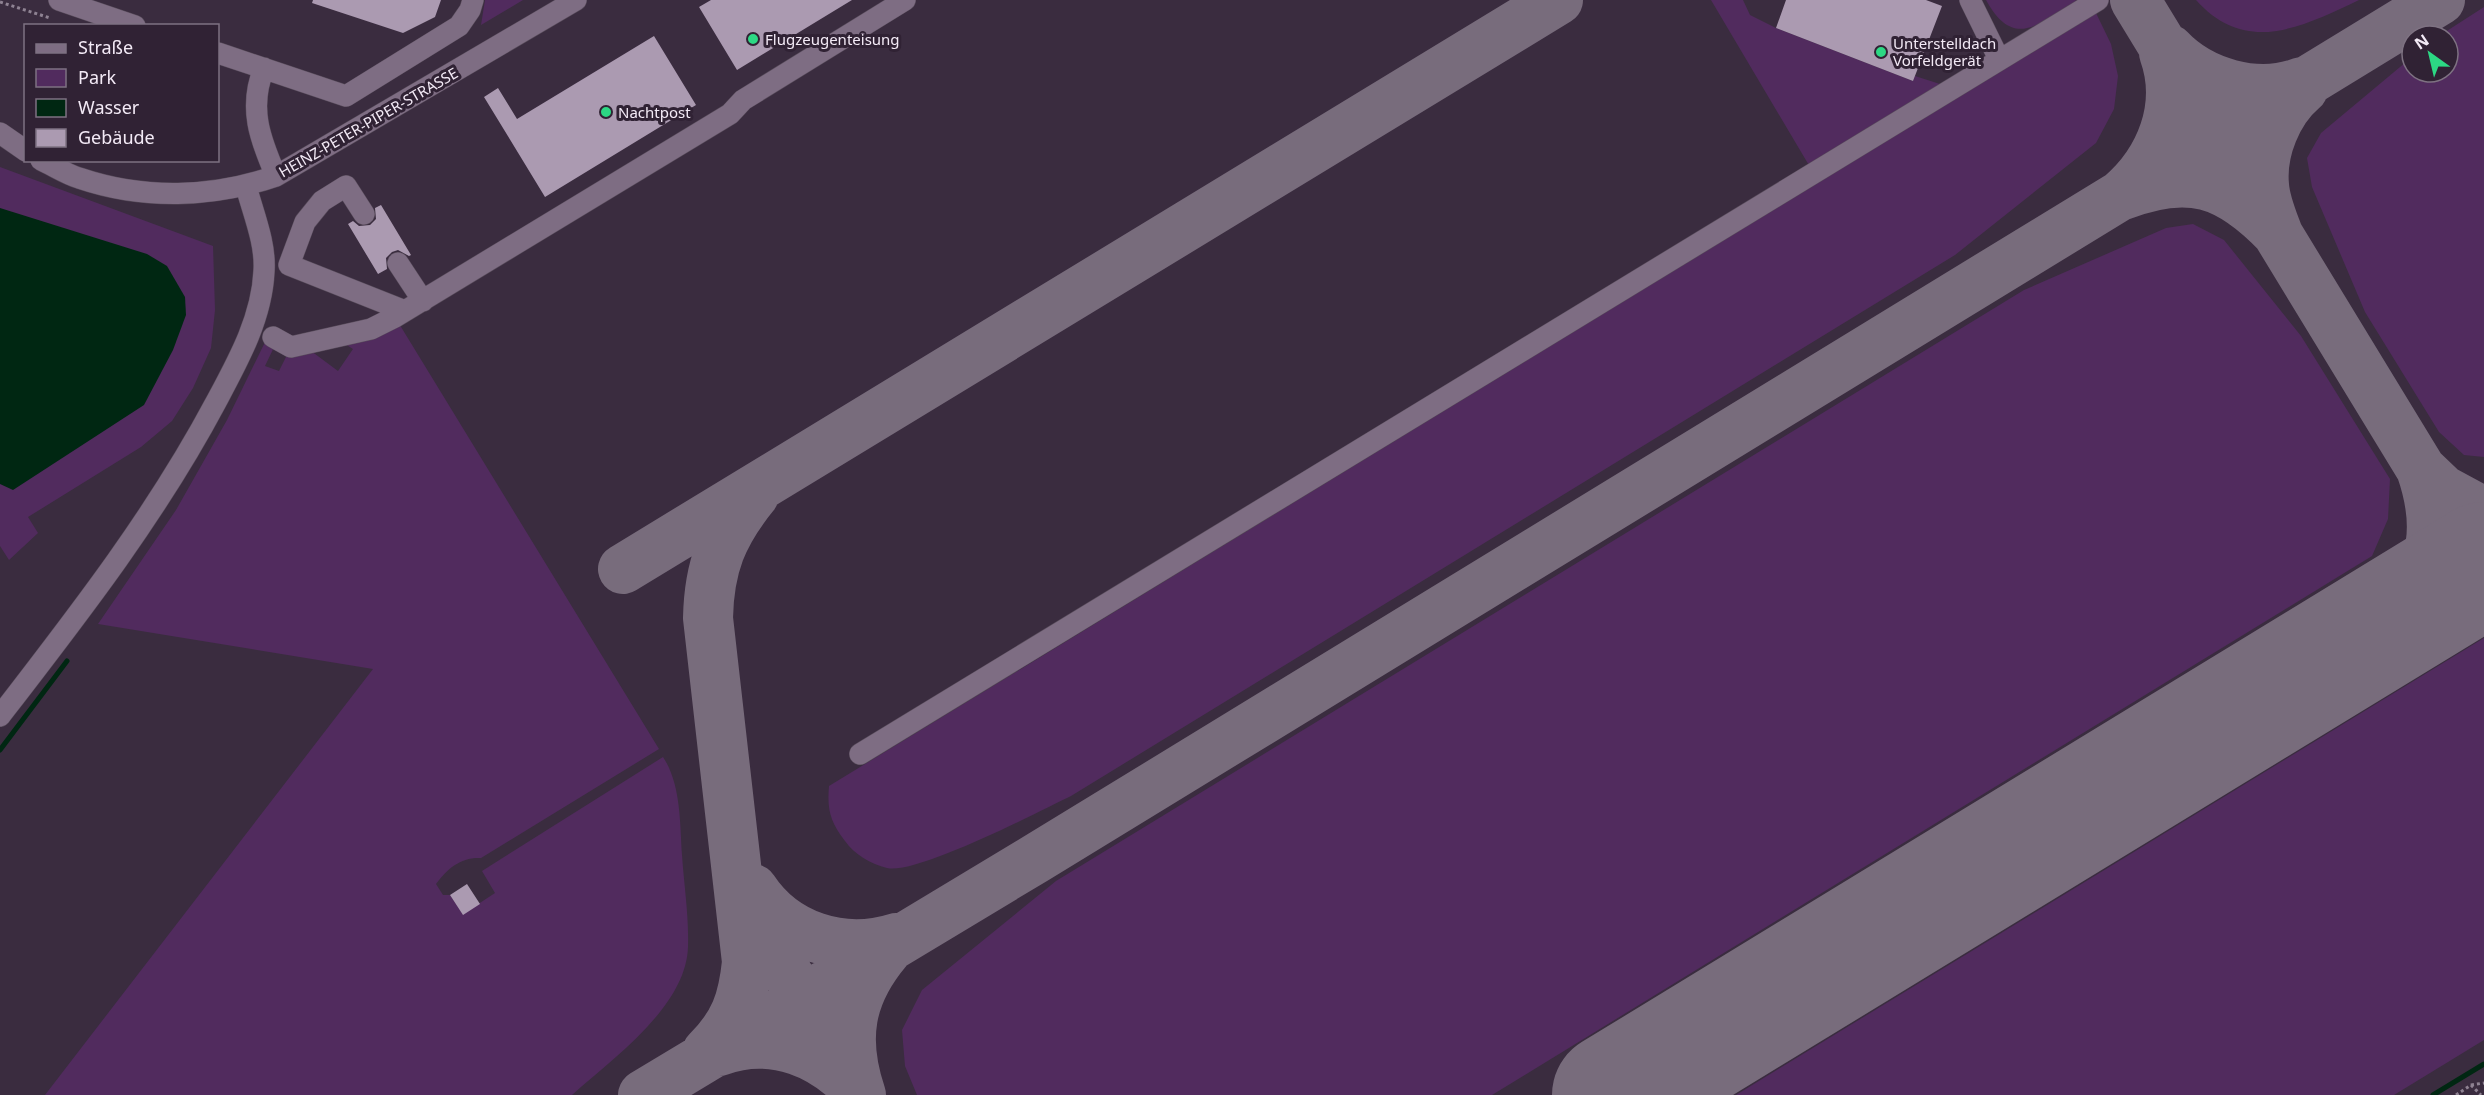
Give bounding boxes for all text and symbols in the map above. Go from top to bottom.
legend [24,24,219,162]
north arrow [2400,24,2460,84]
place label: Flugzeugenteisung [765,29,900,49]
text: N [2410,29,2433,54]
marker: Flugzeugenteisung [746,32,760,46]
place label: Unterstelldach Vorfeldgerät [1893,33,1996,70]
text: Straße [78,35,133,59]
marker: Unterstelldach Vorfeldgerät [1874,45,1888,59]
street label: HEINZ-PETER-PIPER-STRASSE [275,62,461,182]
text: Park [78,65,116,89]
text: Wasser [78,95,140,119]
place label: Nachtpost [618,102,691,122]
marker: Nachtpost [599,105,613,119]
text: Gebäude [78,125,155,149]

